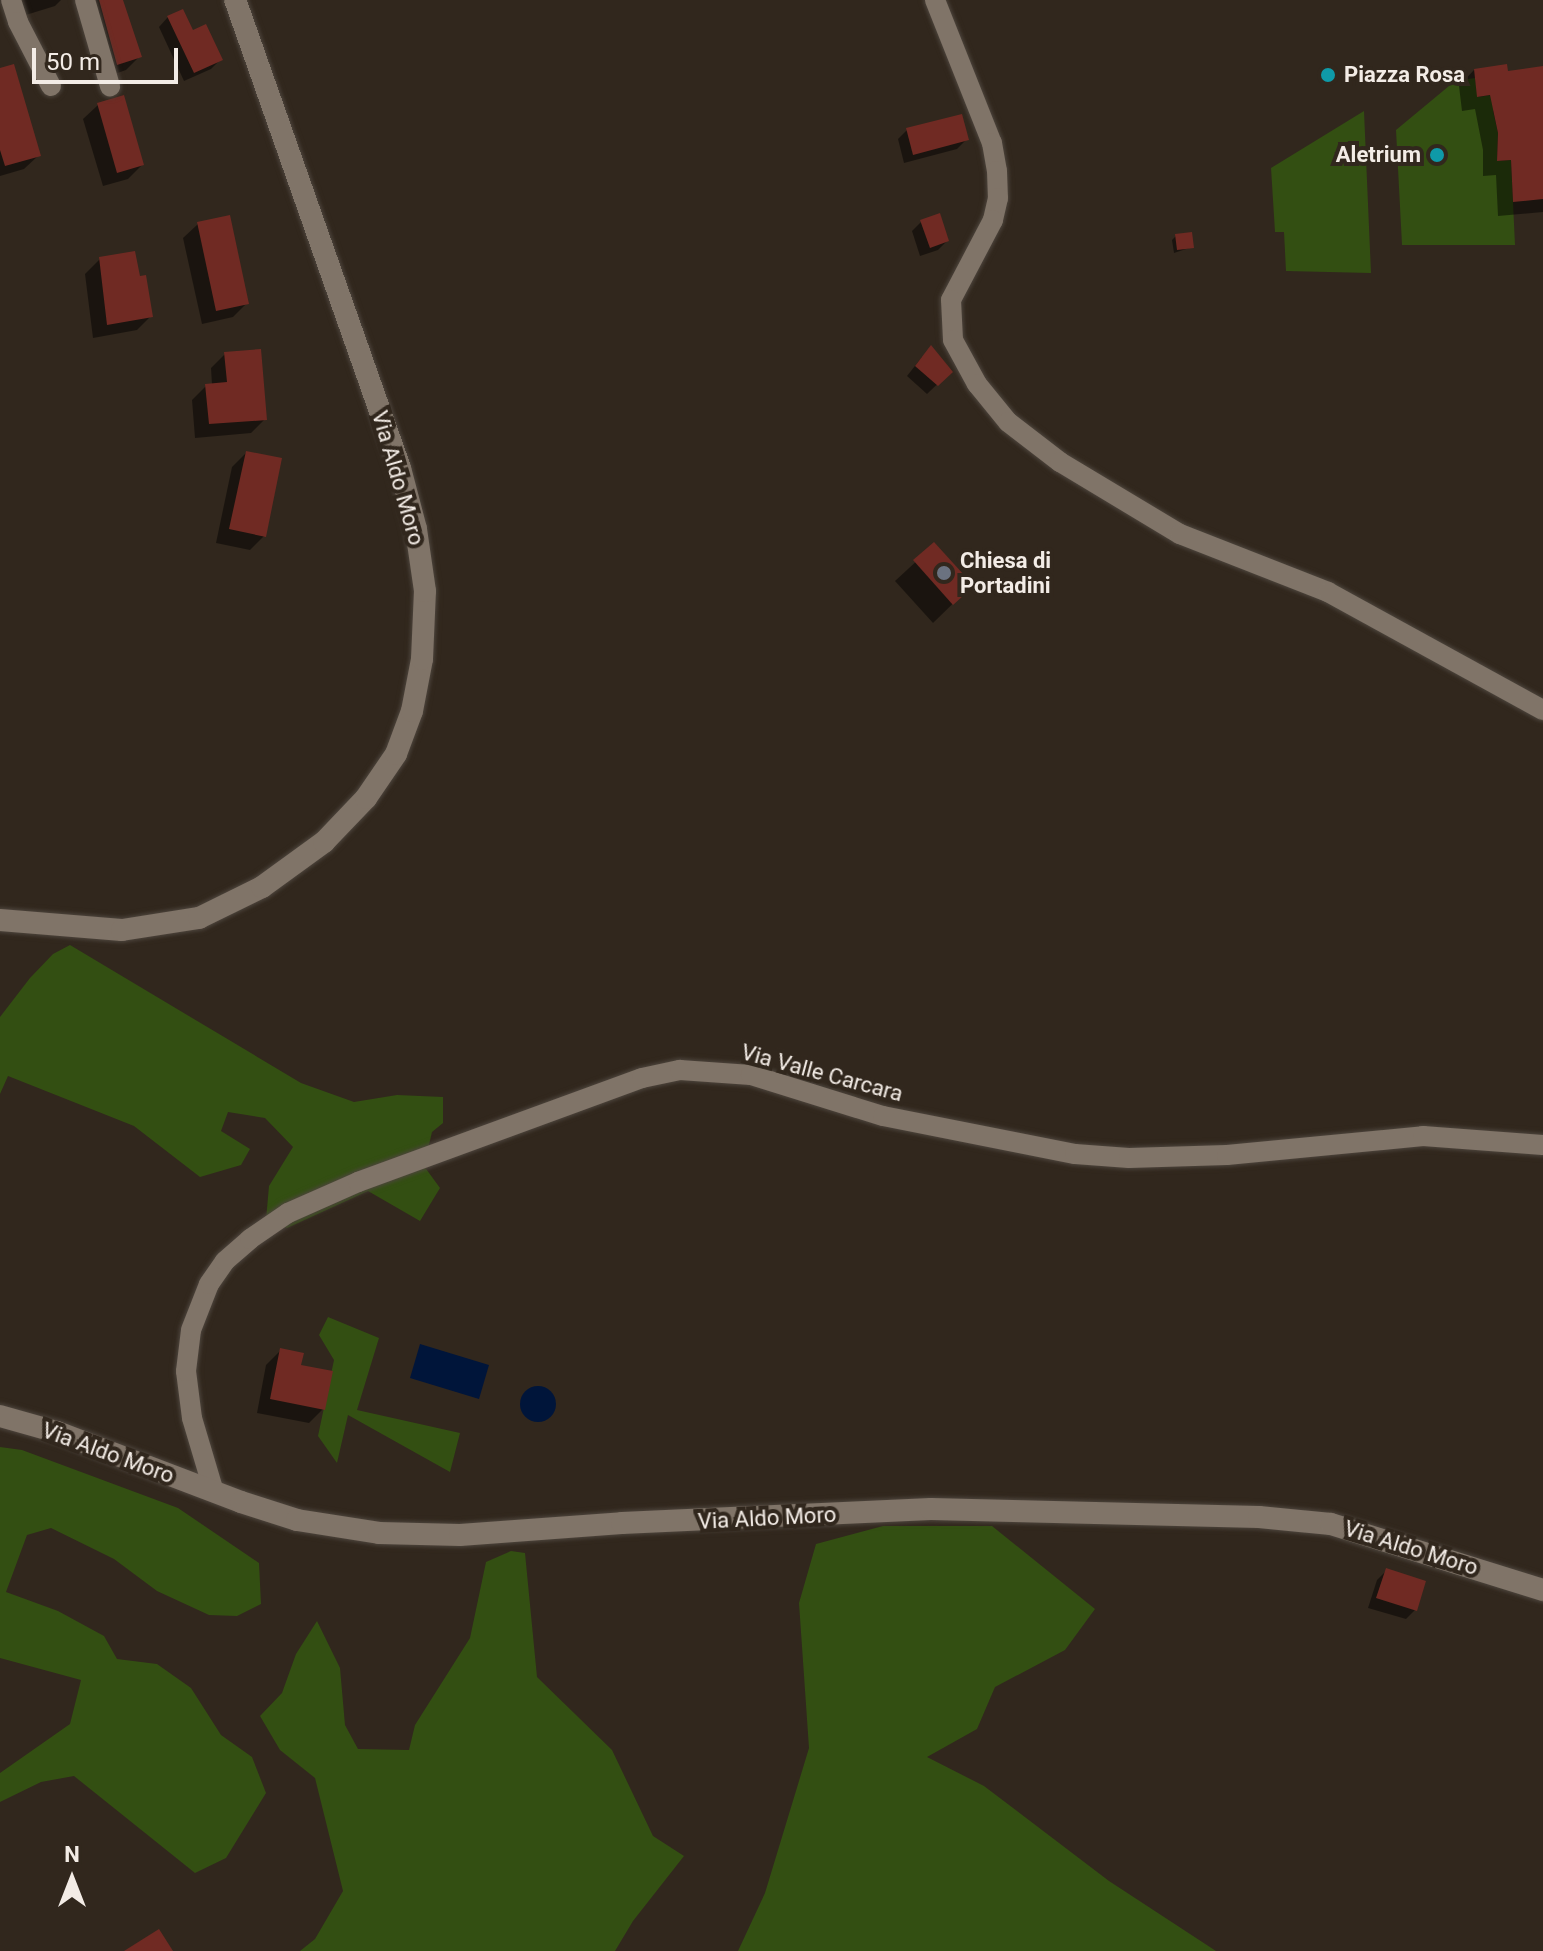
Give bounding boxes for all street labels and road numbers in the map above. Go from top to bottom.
street label: Via Aldo Moro [366,408,430,548]
street label: Via Valle Carcara [738,1039,906,1107]
street label: Via Aldo Moro [38,1417,178,1489]
street label: Via Aldo Moro [697,1501,837,1535]
street label: Via Aldo Moro [1341,1515,1481,1581]

